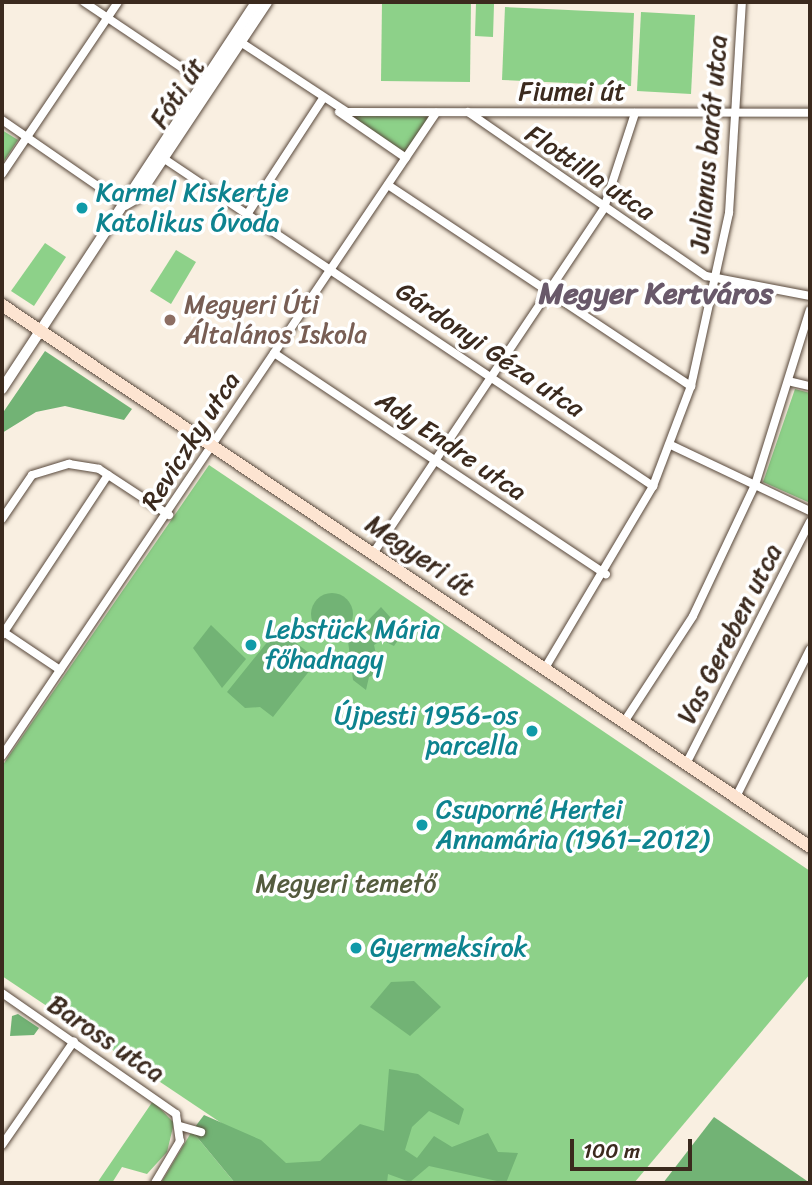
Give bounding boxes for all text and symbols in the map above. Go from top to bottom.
street label: Julianus barát utca [684,34,734,254]
street label: Fóti út [144,52,212,134]
street label: Fiumei út [518,76,626,108]
street label: Flottilla utca [519,118,661,228]
place label: Karmel Kiskertje Katolikus Óvoda [96,177,288,238]
marker: Karmel Kiskertje Katolikus Óvoda [74,200,90,216]
street label: Gárdonyi Géza utca [389,275,591,425]
district label: Megyer Kertváros [538,275,774,311]
place label: Megyeri Úti Általános Iskola [184,289,369,350]
marker: Megyeri Úti Általános Iskola [162,312,178,328]
street label: Reviczky utca [135,366,247,516]
street label: Ady Endre utca [370,384,532,508]
street label: Megyeri út [360,508,480,604]
street label: Vas Gereben utca [671,539,789,729]
place label: Lebstück Mária főhadnagy [265,614,440,676]
marker: Lebstück Mária főhadnagy [243,637,259,653]
place label: Újpesti 1956-os parcella [334,700,518,762]
marker: Újpesti 1956-os parcella [524,723,540,739]
place label: Csuporné Hertei Annamária (1961–2012) [436,794,709,856]
marker: Csuporné Hertei Annamária (1961–2012) [414,817,430,833]
park label: Megyeri temető [256,868,436,900]
place label: Gyermeksírok [370,932,527,964]
marker: Gyermeksírok [348,940,364,956]
street label: Baross utca [42,989,170,1089]
scale bar [574,1126,696,1170]
text: 100 m [583,1132,640,1170]

